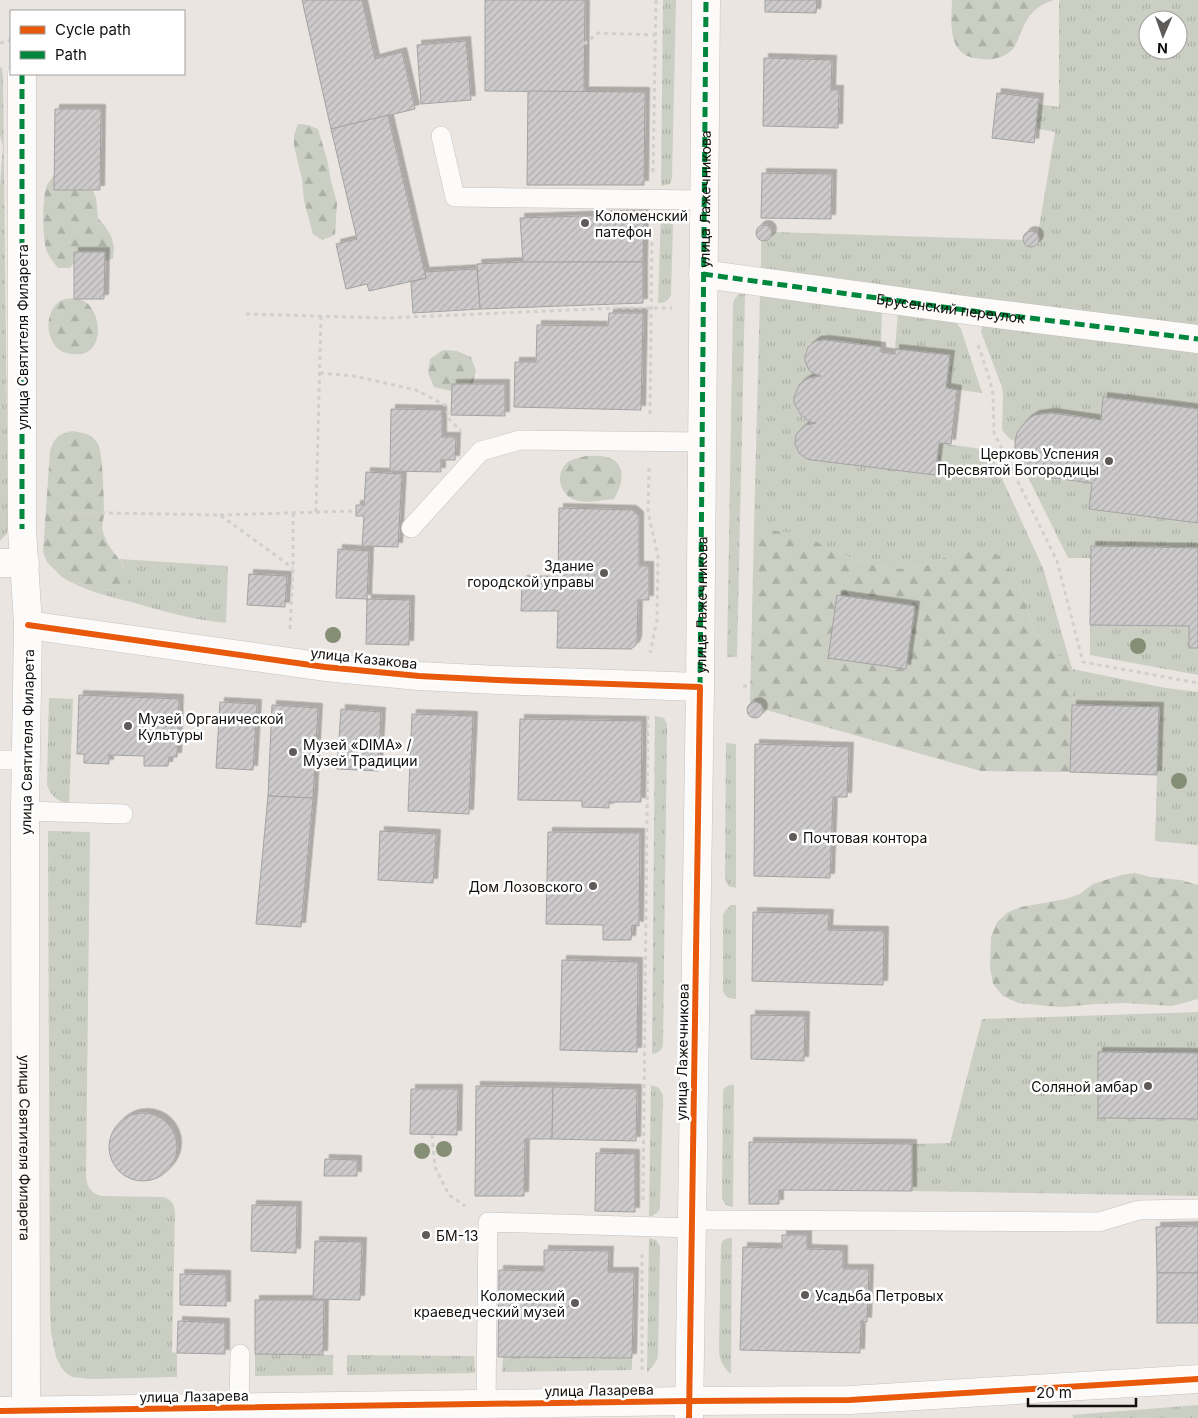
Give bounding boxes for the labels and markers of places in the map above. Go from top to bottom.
place label: Коломенский патефон [595,207,688,240]
marker: Коломенский патефон [579,217,591,229]
place label: Церковь Успения Пресвятой Богородицы [937,445,1099,478]
marker: Церковь Успения Пресвятой Богородицы [1103,455,1115,467]
place label: Здание городской управы [467,557,594,590]
marker: Здание городской управы [598,567,610,579]
place label: Музей Органической Культуры [138,710,284,743]
marker: Музей Органической Культуры [122,720,134,732]
place label: Музей «DIMA» / Музей Традиции [303,736,417,769]
marker: Музей «DIMA» / Музей Традиции [287,746,299,758]
place label: Почтовая контора [803,829,927,846]
marker: Почтовая контора [787,831,799,843]
place label: Дом Лозовского [468,878,583,895]
marker: Дом Лозовского [587,880,599,892]
place label: Соляной амбар [1031,1078,1138,1095]
marker: Соляной амбар [1142,1080,1154,1092]
place label: БМ-13 [436,1227,478,1244]
marker: БМ-13 [420,1229,432,1241]
place label: Коломеский краеведческий музей [414,1287,565,1320]
place label: Усадьба Петровых [815,1287,944,1304]
marker: Усадьба Петровых [799,1289,811,1301]
marker: Коломеский краеведческий музей [569,1297,581,1309]

